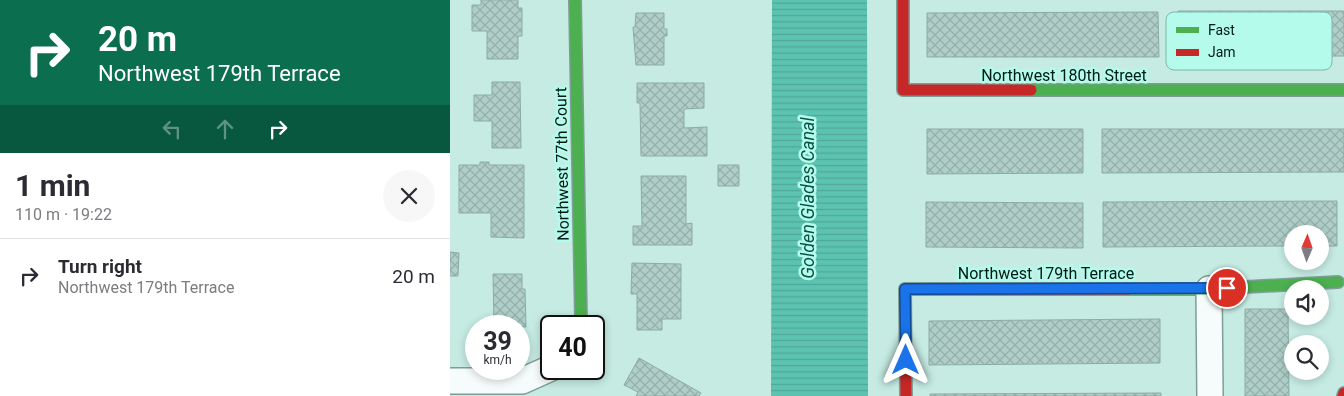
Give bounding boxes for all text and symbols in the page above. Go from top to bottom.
legend [1166,12,1332,70]
text: 20 m [98,19,177,60]
icon: right [15,20,80,85]
text: Fast [1208,22,1235,38]
text: Jam [1208,44,1236,60]
text: Northwest 179th Terrace [98,61,341,86]
street label: Northwest 180th Street [981,66,1147,85]
street label: Northwest 77th Court [551,87,573,241]
icon: left [158,115,186,143]
icon: ahead [211,115,239,143]
icon: right [264,115,292,143]
water label: Golden Glades Canal [797,116,818,279]
text: 1 min [15,168,90,203]
button: close [383,170,435,222]
text: 110 m · 19:22 [15,205,112,224]
north arrow [1284,225,1329,270]
map controls [1284,225,1329,380]
text: Turn right [58,255,142,278]
icon: right [15,262,43,290]
street label: Northwest 179th Terrace [958,264,1134,283]
text: 20 m [392,265,435,288]
pin [1206,267,1248,309]
icon: arrive [1213,274,1241,302]
text: Northwest 179th Terrace [58,278,234,297]
button: sound [1284,280,1329,325]
speed limit sign: 40 [540,315,605,380]
text: 39 [483,327,512,356]
position arrow [879,333,931,385]
button: search [1284,335,1329,380]
text: km/h [483,353,512,367]

